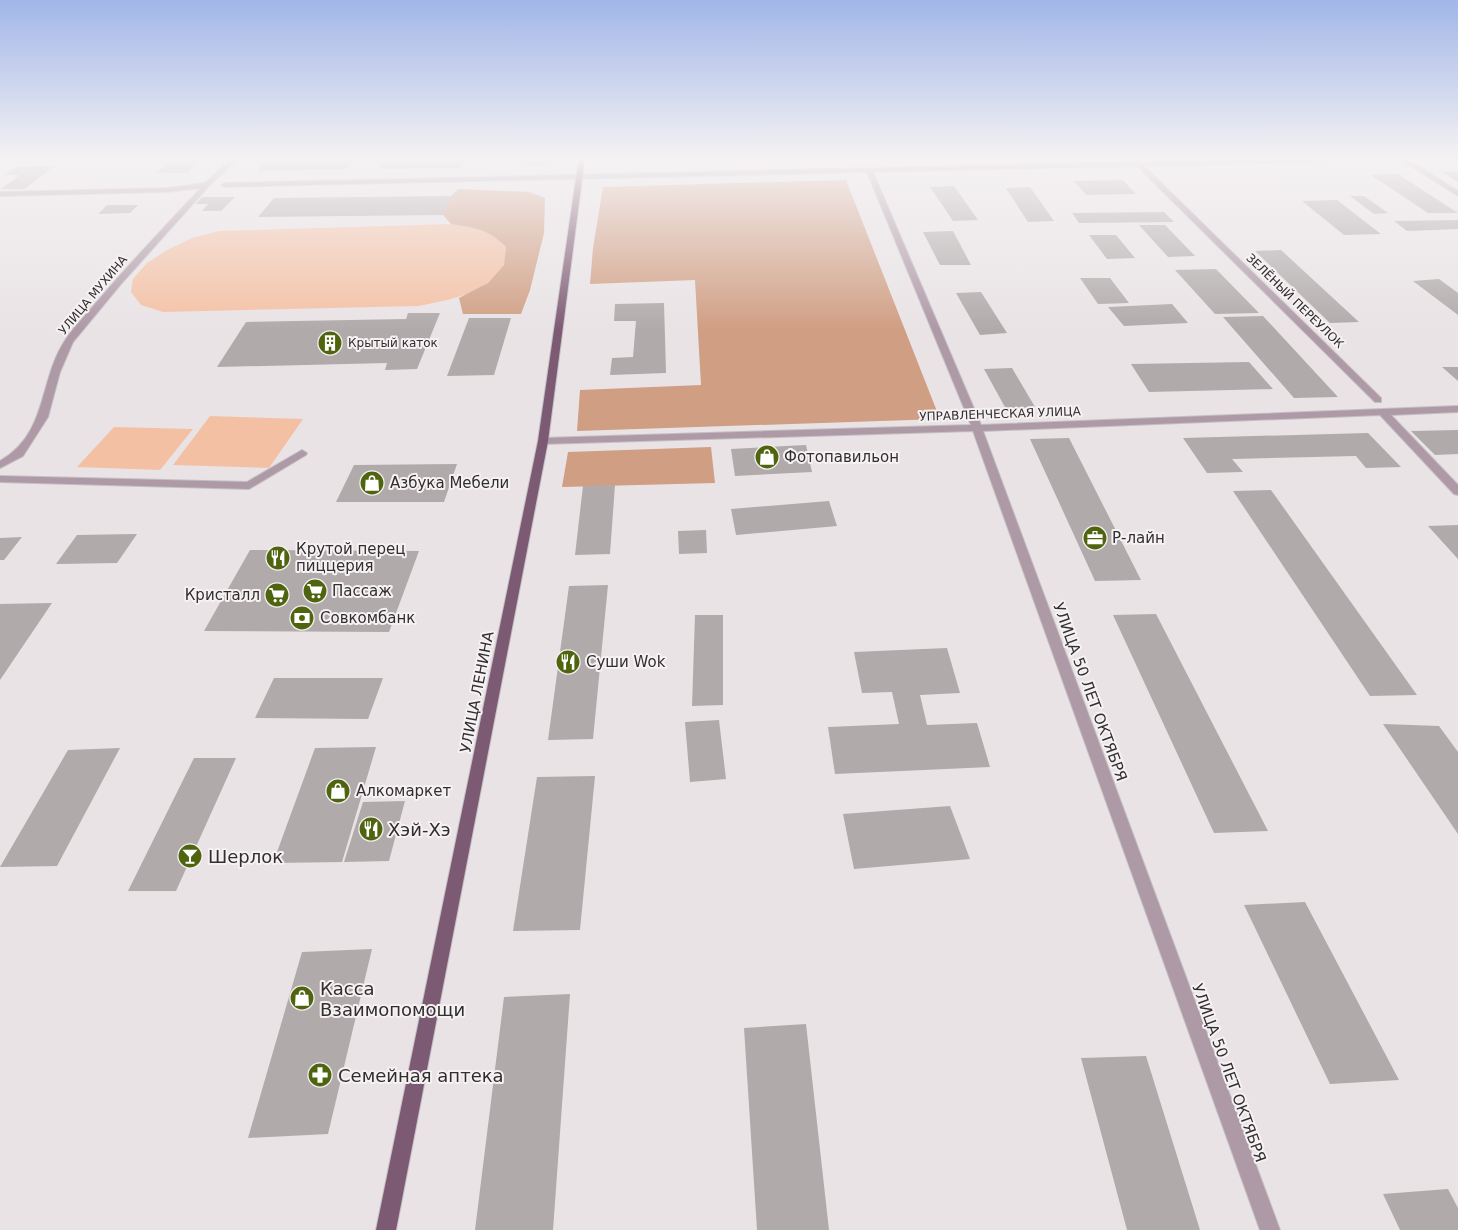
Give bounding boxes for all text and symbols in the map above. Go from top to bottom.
street label: ЗЕЛЁНЫЙ ПЕРЕУЛОК [1243,250,1348,352]
street label: УЛИЦА МУХИНА [56,252,131,337]
building icon: Крытый каток [317,330,343,356]
place label: Крытый каток [348,336,438,350]
street label: УПРАВЛЕНЧЕСКАЯ УЛИЦА [919,404,1082,424]
shop icon: Фотопавильон [754,444,780,470]
place label: Фотопавильон [784,448,899,466]
shop icon: Азбука Мебели [359,470,385,496]
place label: Азбука Мебели [390,474,509,492]
office icon: Р-лайн [1082,525,1108,551]
place label: Р-лайн [1112,529,1165,547]
place label: Крутой перец пиццерия [296,540,405,575]
restaurant icon: Крутой перец пиццерия [265,545,291,571]
supermarket icon: Пассаж [302,578,328,604]
supermarket icon: Кристалл [264,582,290,608]
place label: Пассаж [332,582,392,600]
place label: Кристалл [185,586,260,604]
street label: УЛИЦА 50 ЛЕТ ОКТЯБРЯ [1049,600,1131,784]
bank icon: Совкомбанк [289,605,315,631]
place label: Совкомбанк [320,609,415,627]
street label: УЛИЦА ЛЕНИНА [456,629,498,754]
restaurant icon: Суши Wok [555,649,581,675]
place label: Суши Wok [586,653,666,671]
shop icon: Алкомаркет [325,778,351,804]
place label: Алкомаркет [356,782,451,800]
restaurant icon: Хэй-Хэ [358,816,384,842]
place label: Хэй-Хэ [388,819,451,840]
bar icon: Шерлок [177,843,203,869]
place label: Шерлок [208,846,283,867]
place label: Касса Взаимопомощи [320,978,465,1020]
street label: УЛИЦА 50 ЛЕТ ОКТЯБРЯ [1188,981,1270,1165]
shop icon: Касса Взаимопомощи [289,985,315,1011]
pharmacy icon: Семейная аптека [307,1062,333,1088]
place label: Семейная аптека [338,1065,504,1086]

